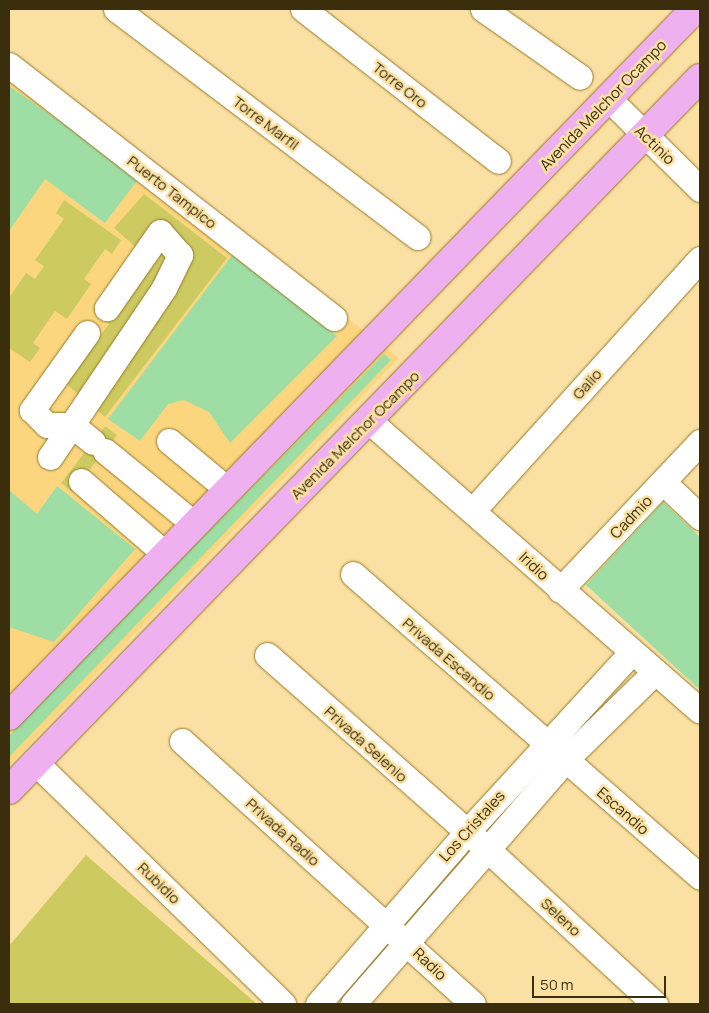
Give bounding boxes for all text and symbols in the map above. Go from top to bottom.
street label: Avenida Melchor Ocampo [536,36,670,174]
street label: Torre Oro [369,58,431,112]
street label: Torre Marfil [229,92,303,154]
street label: Actinio [631,122,679,168]
street label: Puerto Tampico [124,152,220,232]
street label: Galio [569,365,605,403]
street label: Avenida Melchor Ocampo [287,367,423,503]
street label: Cadmio [606,492,656,542]
street label: Iridio [516,548,552,584]
street label: Privada Escandio [399,614,499,704]
street label: Privada Selenio [321,702,411,786]
street label: Escandio [593,783,653,839]
street label: Los Cristales [435,787,509,865]
street label: Privada Radio [243,794,323,870]
street label: Rubidio [134,858,184,908]
street label: Seleno [537,894,585,940]
street label: Radio [410,944,450,984]
scale bar [534,966,668,998]
text: 50 m [540,974,574,995]

